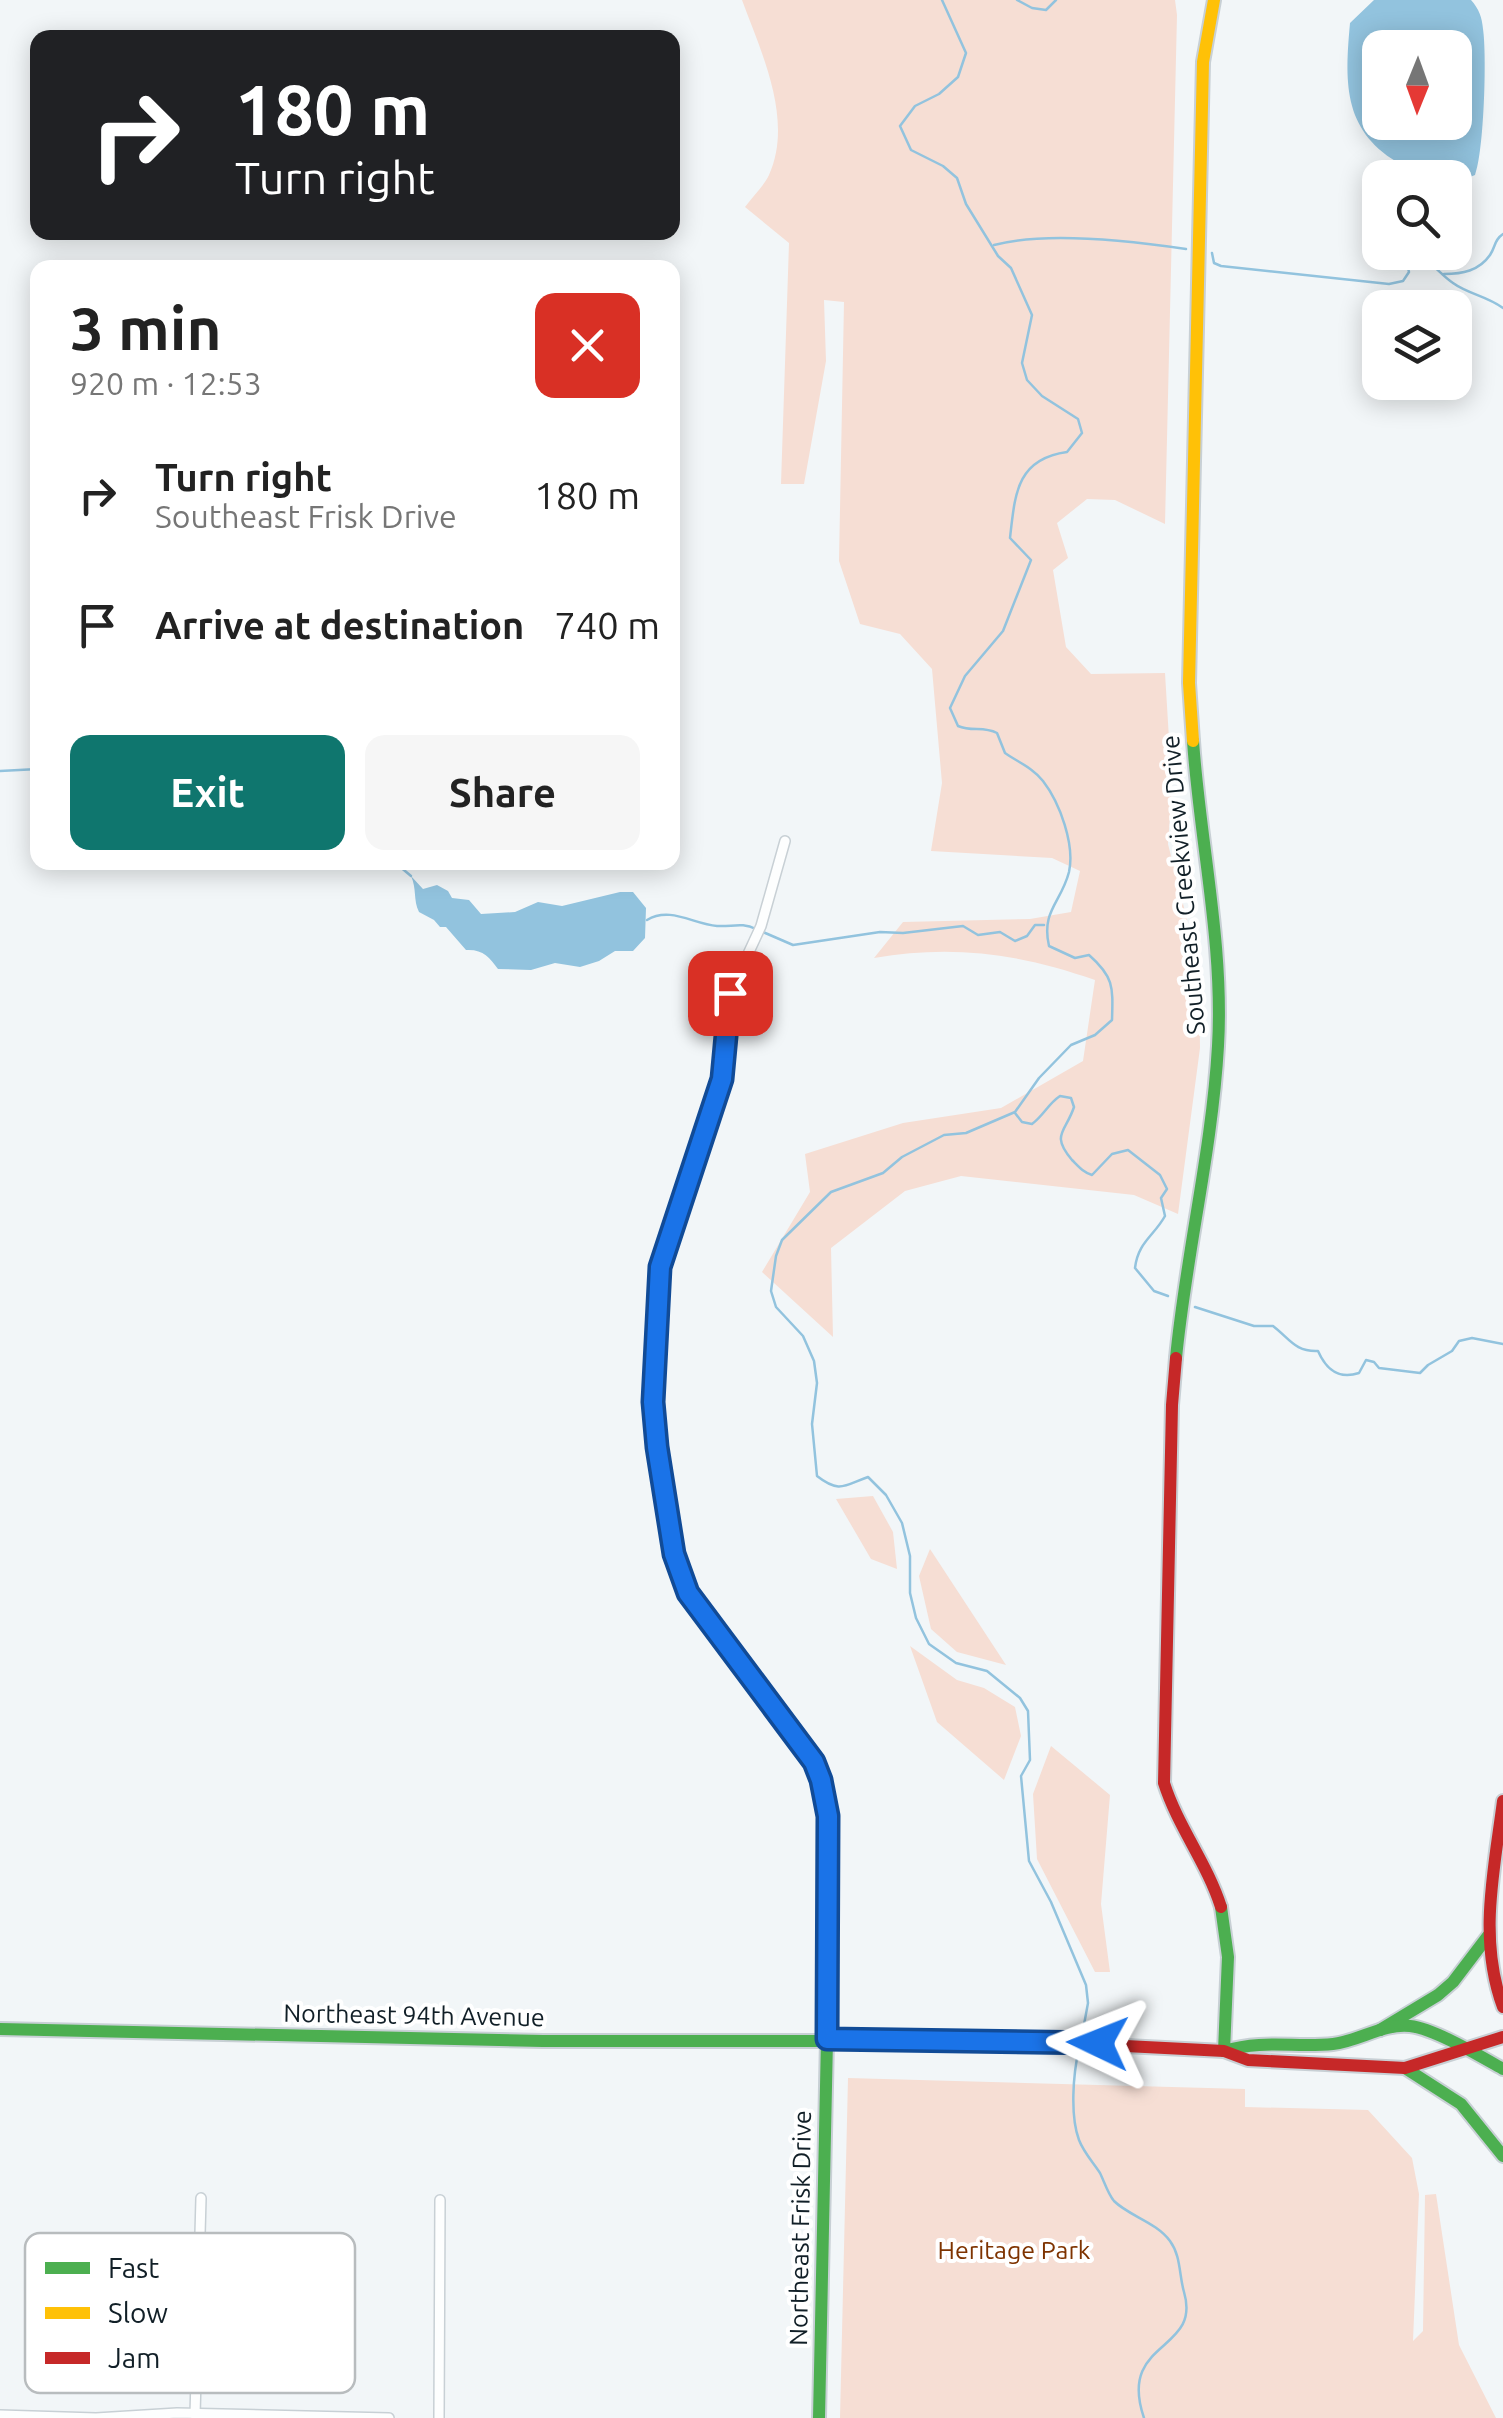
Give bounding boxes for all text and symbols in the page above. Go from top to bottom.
north arrow [1362,30,1472,140]
map controls [1362,30,1472,400]
icon: right [70,70,200,200]
text: 180 m [235,70,430,148]
text: Turn right [235,152,435,203]
button: search [1362,160,1472,270]
button: layers [1362,290,1472,400]
button: close [535,293,640,398]
text: 3 min [70,294,222,361]
text: 920 m · 12:53 [70,365,262,401]
text: Turn right [155,456,332,498]
icon: right [70,468,125,523]
text: 180 m [534,474,640,516]
text: Southeast Frisk Drive [155,498,457,534]
icon: arrive [70,598,125,653]
text: Arrive at destination [155,604,524,646]
text: 740 m [554,604,660,646]
street label: Southeast Creekview Drive [1156,734,1210,1036]
button: Exit [70,735,345,850]
button: Share [365,735,640,850]
pin [688,951,773,1036]
icon: arrive [703,966,758,1021]
position arrow [1046,1991,1150,2095]
street label: Northeast 94th Avenue [283,1999,545,2031]
street label: Northeast Frisk Drive [784,2110,816,2346]
legend [25,2233,355,2393]
park label: Heritage Park [938,2236,1091,2264]
text: Fast [108,2252,159,2283]
text: Slow [108,2297,168,2328]
text: Jam [108,2342,160,2373]

